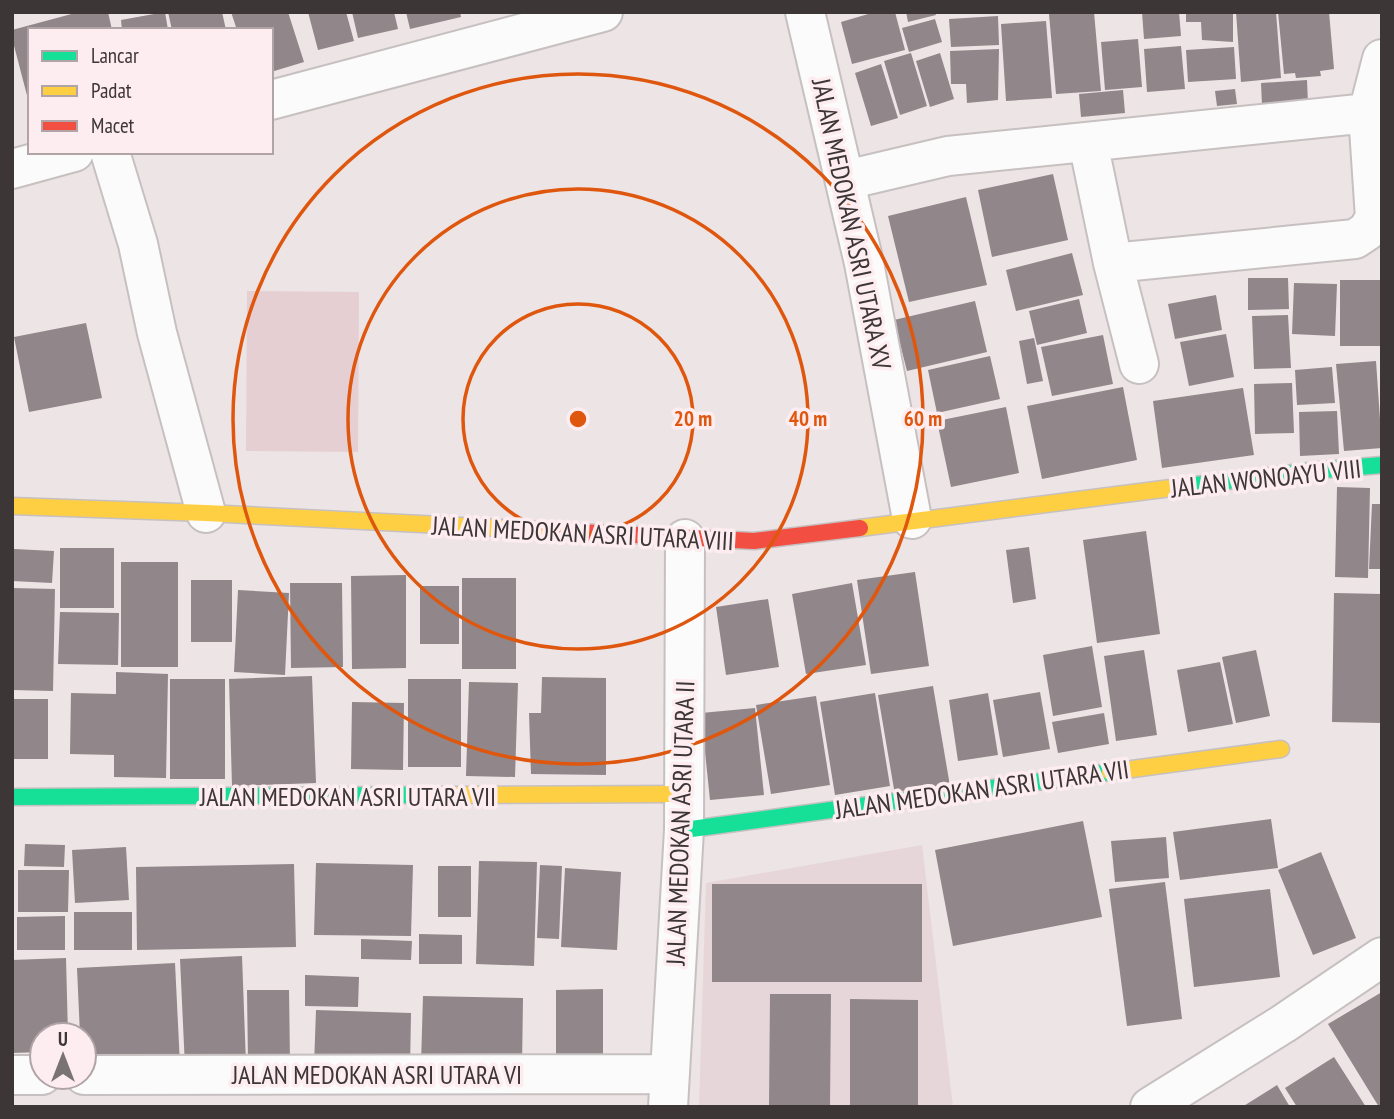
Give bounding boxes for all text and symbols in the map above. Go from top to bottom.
legend [28,28,273,154]
text: Lancar [91,42,139,69]
street label: JALAN MEDOKAN ASRI UTARA XV [805,74,899,374]
text: Padat [91,77,132,104]
text: Macet [91,112,135,139]
text: 20 m [674,405,712,432]
text: 40 m [789,405,827,432]
text: 60 m [904,405,942,432]
centre of rings [566,407,590,431]
street label: JALAN WONOAYU VIII [1168,452,1363,505]
street label: JALAN MEDOKAN ASRI UTARA VIII [430,509,735,557]
street label: JALAN MEDOKAN ASRI UTARA II [659,680,701,967]
street label: JALAN MEDOKAN ASRI UTARA VII [832,752,1131,826]
street label: JALAN MEDOKAN ASRI UTARA VII [199,780,496,813]
north arrow [28,1021,98,1091]
text: U [58,1027,68,1051]
street label: JALAN MEDOKAN ASRI UTARA VI [231,1058,522,1091]

